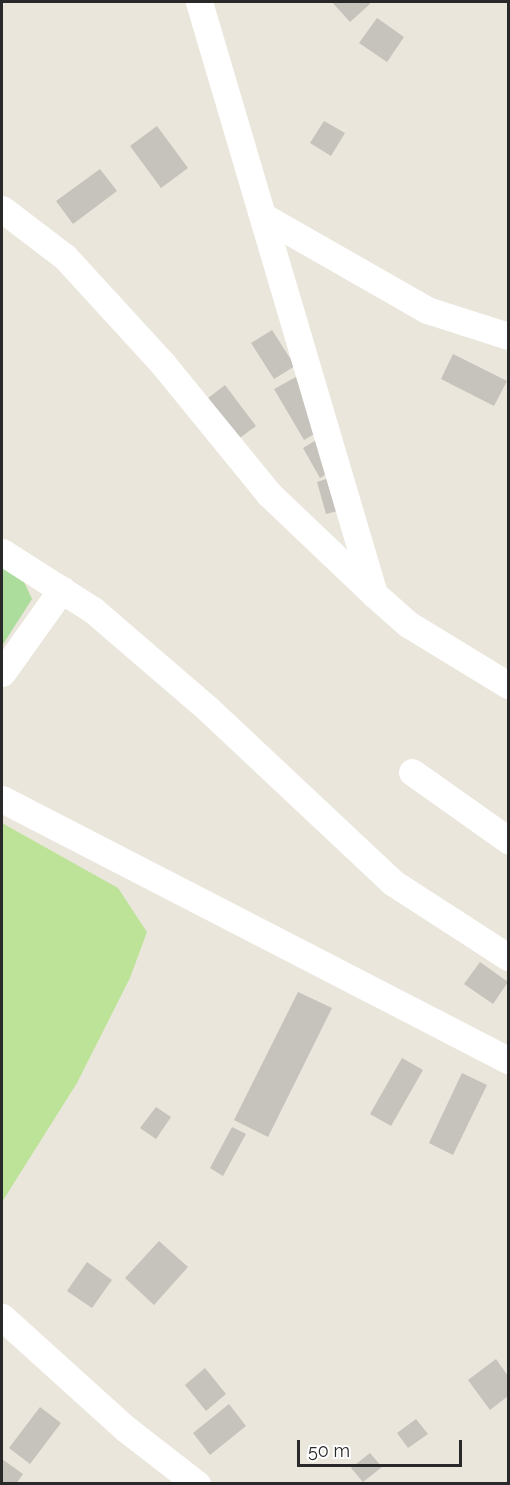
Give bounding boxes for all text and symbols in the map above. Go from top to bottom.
scale bar [300,1428,465,1466]
text: 50 m [308,1440,350,1461]

